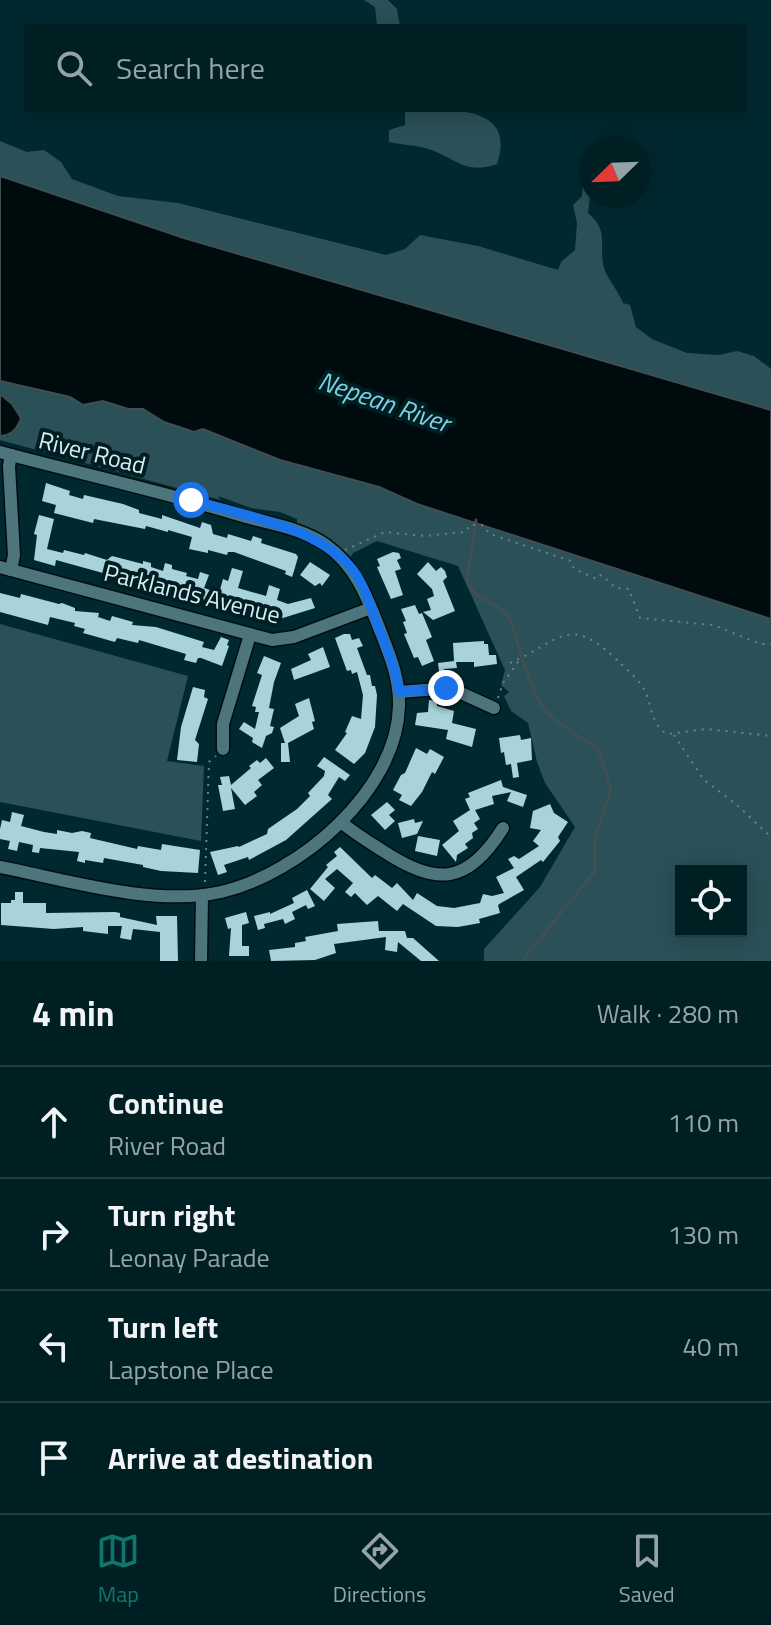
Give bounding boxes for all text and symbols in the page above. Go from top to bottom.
search box [24,24,747,112]
text: Search here [116,45,265,91]
icon: search [52,46,96,90]
north arrow [579,136,651,208]
water label: Nepean River [313,361,458,443]
street label: River Road [35,421,150,483]
route start [173,482,209,518]
street label: Parklands Avenue [100,554,284,632]
route end [428,670,464,706]
map controls [675,865,747,937]
button: locate [675,865,747,937]
text: 4 min [32,987,115,1039]
text: Walk · 280 m [597,994,739,1033]
text: Continue [108,1080,224,1126]
icon: ahead [32,1100,76,1144]
text: 110 m [668,1103,739,1142]
text: River Road [108,1126,226,1165]
text: Turn right [108,1192,236,1238]
icon: right [32,1212,76,1256]
text: 130 m [668,1215,739,1254]
text: Leonay Parade [108,1238,270,1277]
text: Turn left [108,1304,218,1350]
icon: left [32,1324,76,1368]
text: 40 m [682,1327,739,1366]
text: Lapstone Place [108,1350,274,1389]
text: Arrive at destination [108,1435,373,1481]
icon: arrive [32,1436,76,1480]
tab: Map [96,1529,140,1611]
tab: Directions [333,1529,426,1611]
tab: Saved [619,1529,675,1611]

